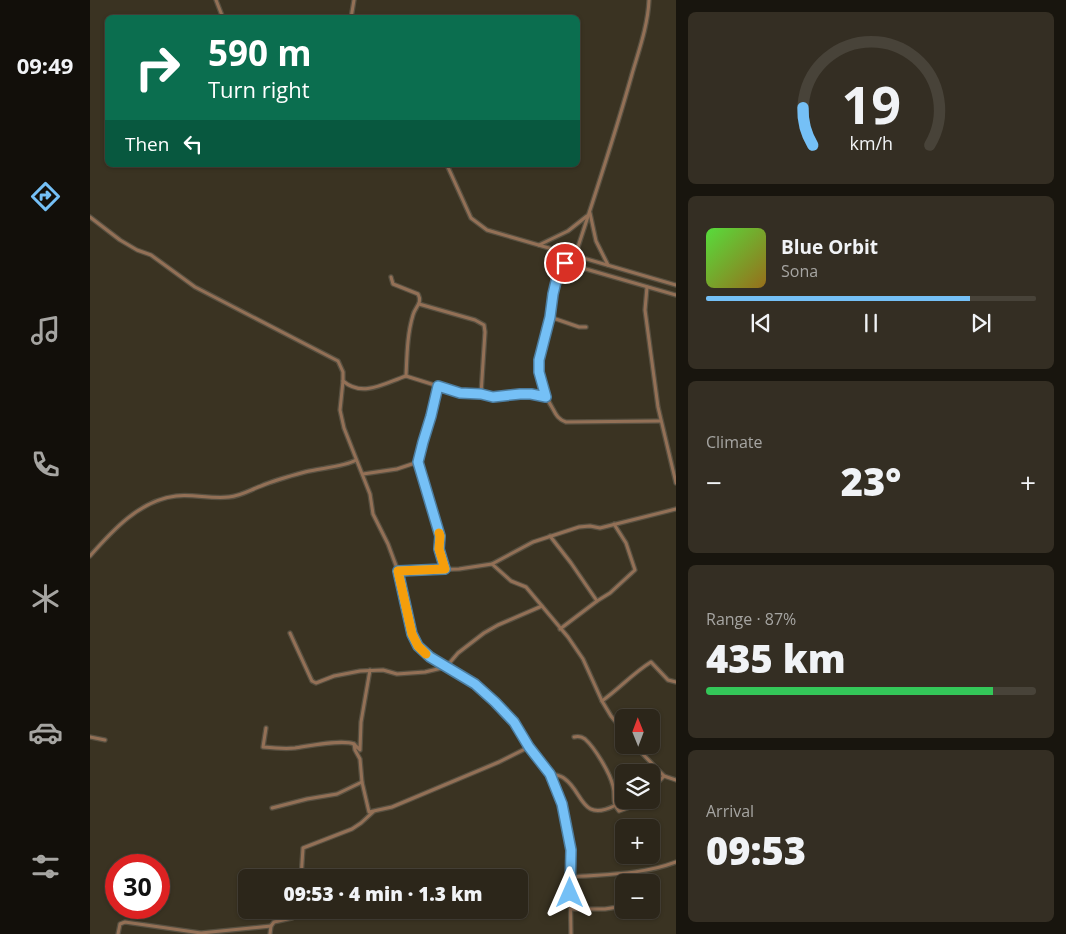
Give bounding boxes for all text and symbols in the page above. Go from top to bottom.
text: 590 m [208,29,312,76]
icon: right [125,35,190,100]
text: 09:49 [17,50,73,80]
text: 19 [841,68,901,139]
text: Turn right [208,74,310,104]
icon: left [179,130,207,158]
text: Then [125,131,169,157]
text: km/h [849,131,893,155]
icon: directions [28,179,63,214]
text: Blue Orbit [781,234,878,260]
pin [544,242,586,284]
icon: arrive [551,249,579,277]
text: Sona [781,260,818,282]
icon: previous [747,309,775,337]
icon: pause [857,309,885,337]
icon: next [967,309,995,337]
icon: music [28,313,63,348]
text: Climate [706,431,763,453]
icon: phone [28,447,63,482]
text: 23° [841,455,901,507]
text: − [706,463,722,501]
text: + [1020,463,1036,501]
icon: climate [28,581,63,616]
text: Range · 87% [706,608,796,630]
text: 435 km [706,632,846,684]
north arrow [615,709,660,754]
map controls [615,709,660,919]
icon: car [28,715,63,750]
button: layers [615,764,660,809]
text: Arrival [706,800,754,822]
button: + [615,819,660,864]
text: 09:53 [706,824,806,876]
icon: filters [28,849,63,884]
speed limit sign: 30 [105,854,170,919]
position arrow [543,866,595,918]
button: − [615,874,660,919]
text: 09:53 · 4 min · 1.3 km [284,881,482,907]

